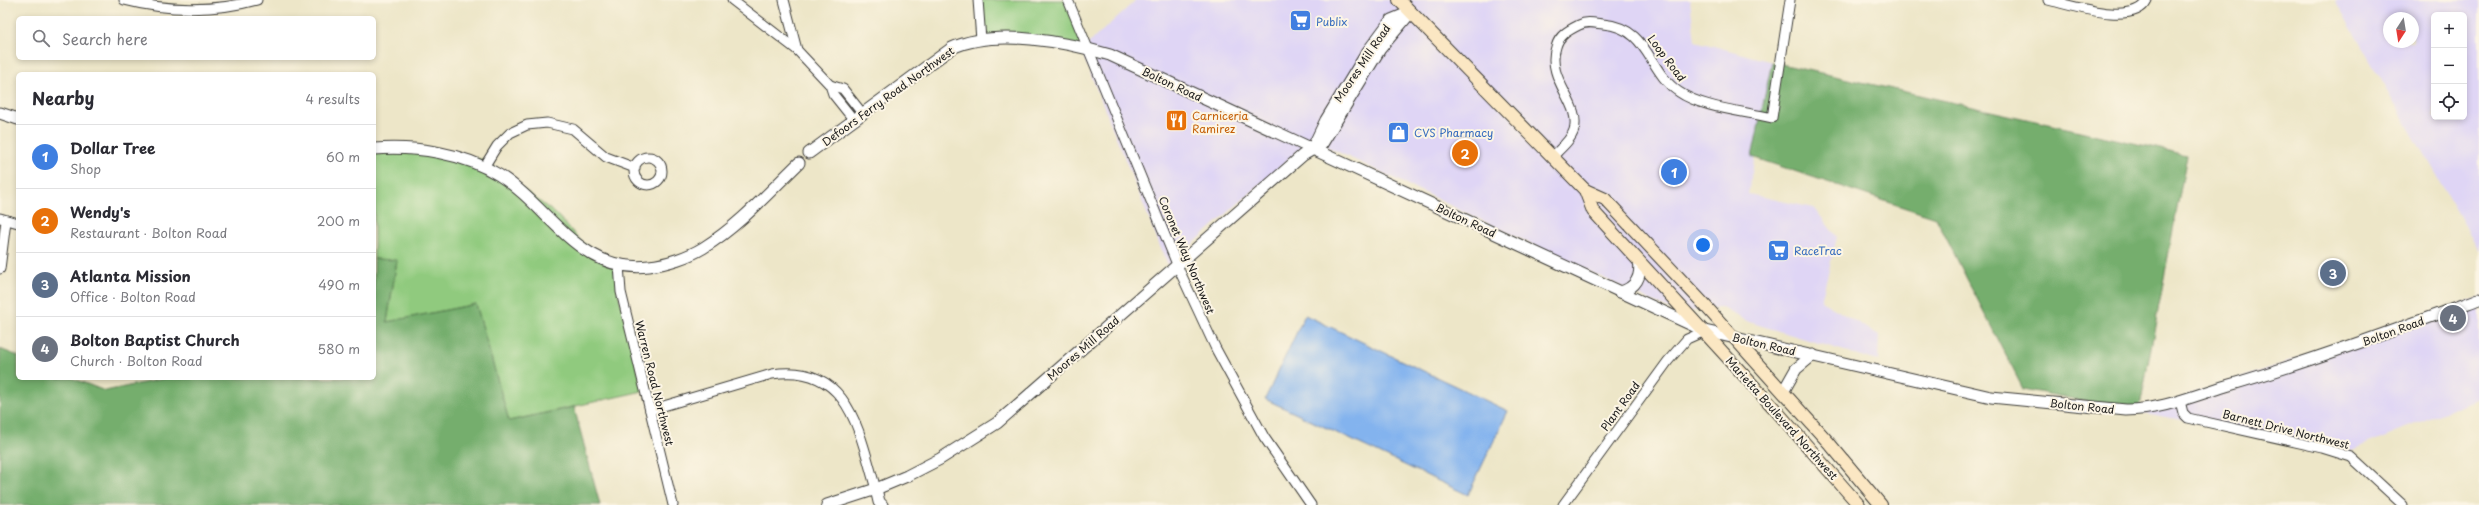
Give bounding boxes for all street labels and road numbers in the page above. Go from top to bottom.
street label: Moores Mill Road [1330,21,1394,105]
street label: Loop Road [1644,31,1690,85]
street label: Defoors Ferry Road Northwest [818,42,958,150]
street label: Bolton Road [1139,63,1205,105]
street label: Coronet Way Northwest [1154,193,1220,317]
street label: Bolton Road [1433,199,1499,241]
street label: Moores Mill Road [1043,312,1123,384]
street label: Bolton Road [2360,312,2426,350]
street label: Warren Road Northwest [631,319,679,448]
street label: Bolton Road [1730,328,1798,360]
street label: Marietta Boulevard Northwest [1722,353,1842,484]
street label: Plant Road [1596,378,1644,434]
street label: Bolton Road [2049,394,2115,418]
street label: Barnett Drive Northwest [2221,405,2352,453]

